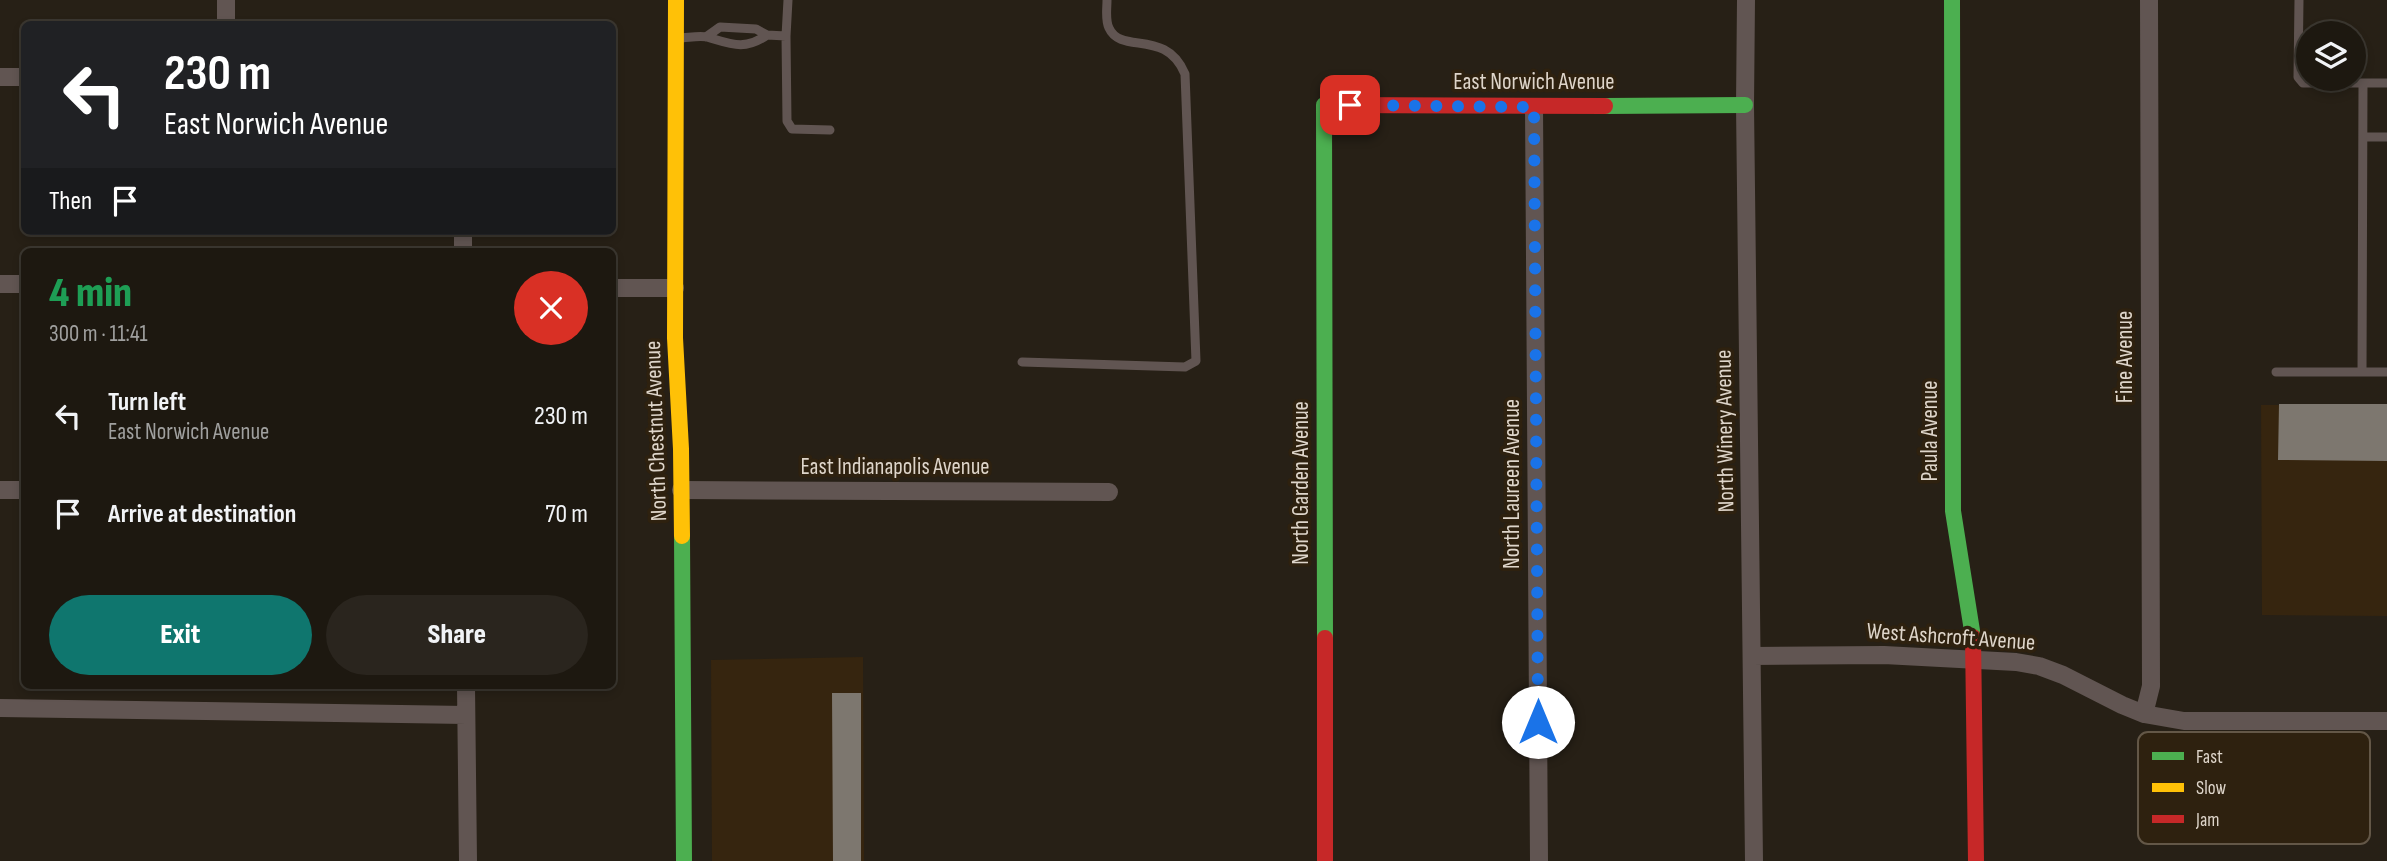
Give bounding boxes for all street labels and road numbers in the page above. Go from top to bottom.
street label: East Norwich Avenue [1453,68,1615,96]
street label: Fine Avenue [2111,311,2139,403]
street label: North Chestnut Avenue [639,340,673,522]
street label: North Winery Avenue [1710,349,1740,513]
street label: Paula Avenue [1916,381,1944,481]
street label: North Laureen Avenue [1498,399,1526,569]
street label: North Garden Avenue [1287,401,1315,565]
street label: East Indianapolis Avenue [800,453,990,481]
street label: West Ashcroft Avenue [1866,617,2036,657]

